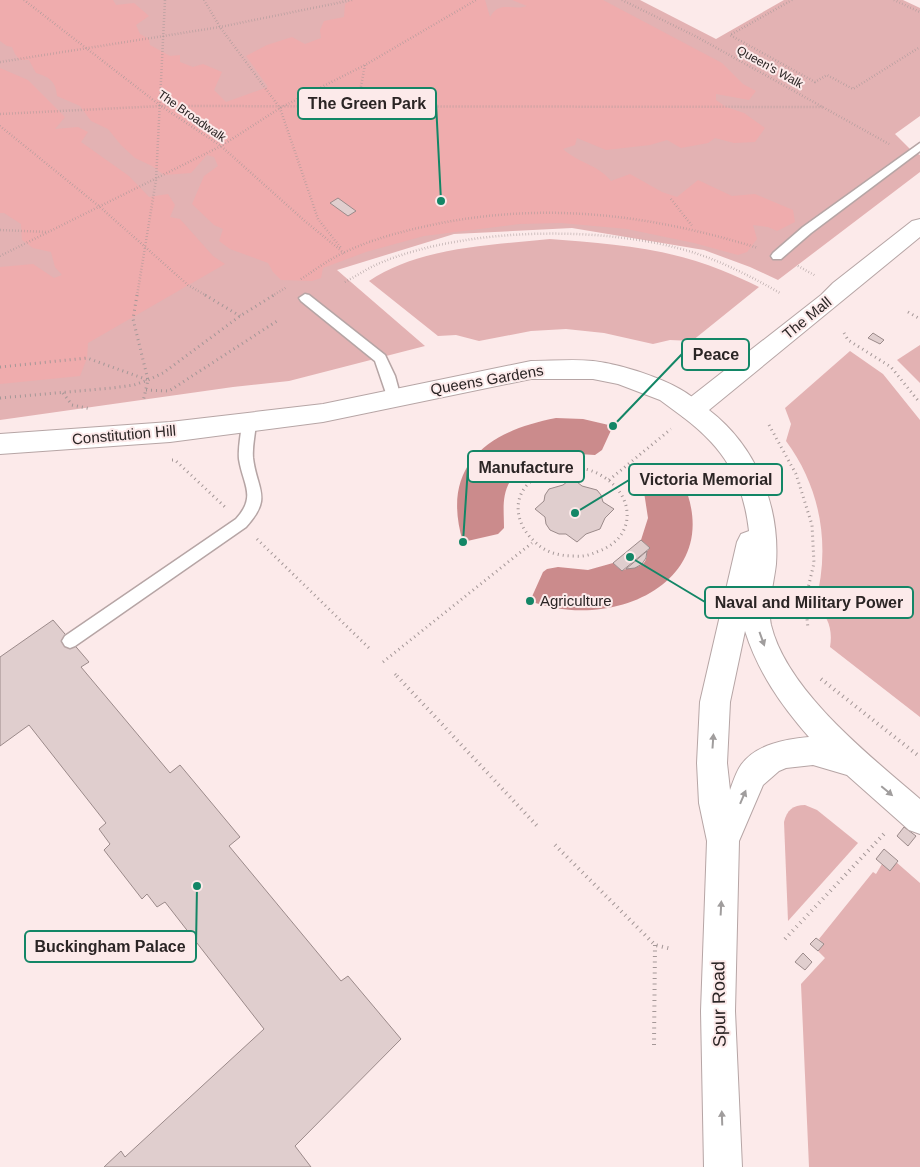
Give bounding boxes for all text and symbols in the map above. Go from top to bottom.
street label: Queen's Walk [734,43,807,92]
street label: The Broadwalk [155,87,230,145]
callout: The Green Park [298,88,436,119]
text: The Green Park [308,95,426,112]
street label: The Mall [779,293,834,342]
callout: Peace [682,339,749,370]
text: Peace [693,346,739,363]
street label: Queens Gardens [429,361,545,398]
street label: Constitution Hill [71,421,177,448]
callout: Manufacture [468,451,584,482]
text: Manufacture [478,459,574,476]
callout: Victoria Memorial [629,464,782,495]
text: Victoria Memorial [639,471,773,488]
callout: Naval and Military Power [705,587,913,618]
place label: Agriculture [540,592,612,609]
text: Naval and Military Power [715,594,903,611]
marker: Agriculture [524,595,536,607]
one-way arrow [759,631,766,646]
one-way arrow [709,733,717,749]
one-way arrow [881,785,893,797]
one-way arrow [739,789,747,804]
one-way arrow [717,899,725,915]
callout: Buckingham Palace [25,931,196,962]
text: Buckingham Palace [34,938,186,955]
street label: Spur Road [708,961,730,1047]
one-way arrow [718,1110,726,1126]

